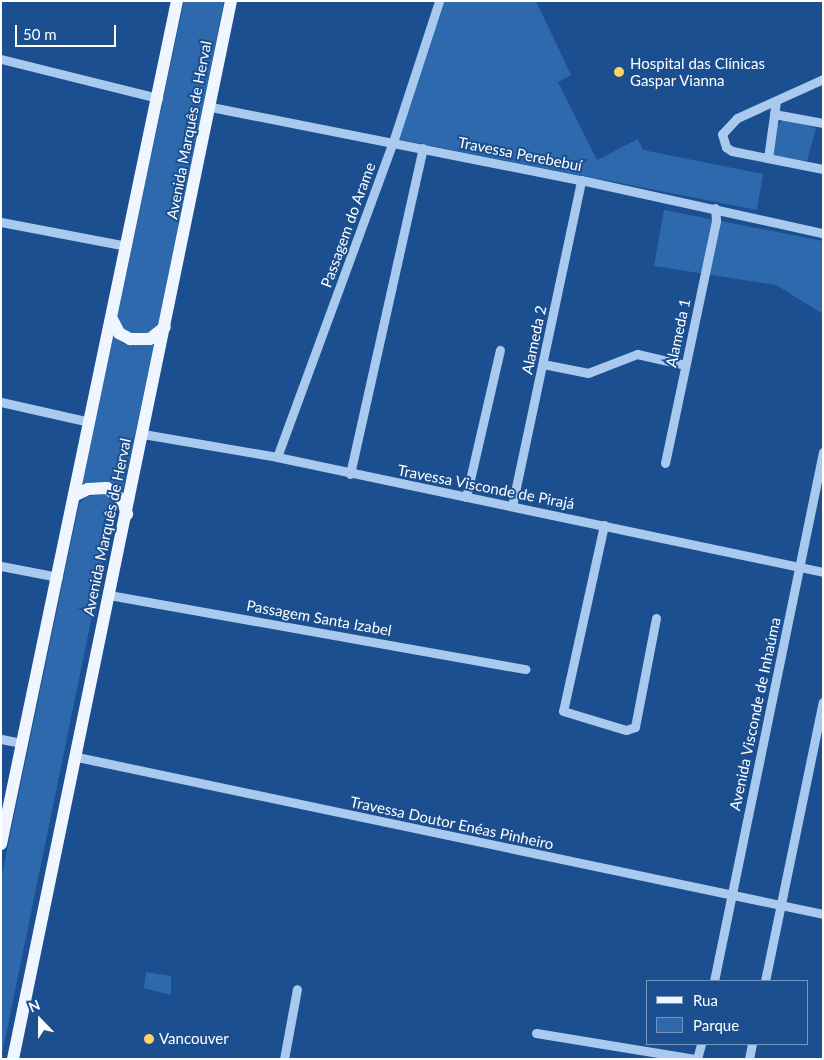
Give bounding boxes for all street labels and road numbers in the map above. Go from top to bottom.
street label: Avenida Marquês de Herval [163,39,215,221]
street label: Travessa Perebebuí [457,133,583,175]
street label: Passagem do Arame [317,160,379,290]
street label: Alameda 1 [662,297,694,369]
street label: Alameda 2 [518,304,550,376]
street label: Avenida Marquês de Herval [79,436,135,618]
street label: Travessa Visconde de Pirajá [396,461,576,513]
street label: Passagem Santa Izabel [245,596,393,640]
street label: Avenida Visconde de Inhaúma [726,615,784,813]
street label: Travessa Doutor Enéas Pinheiro [348,793,556,853]

